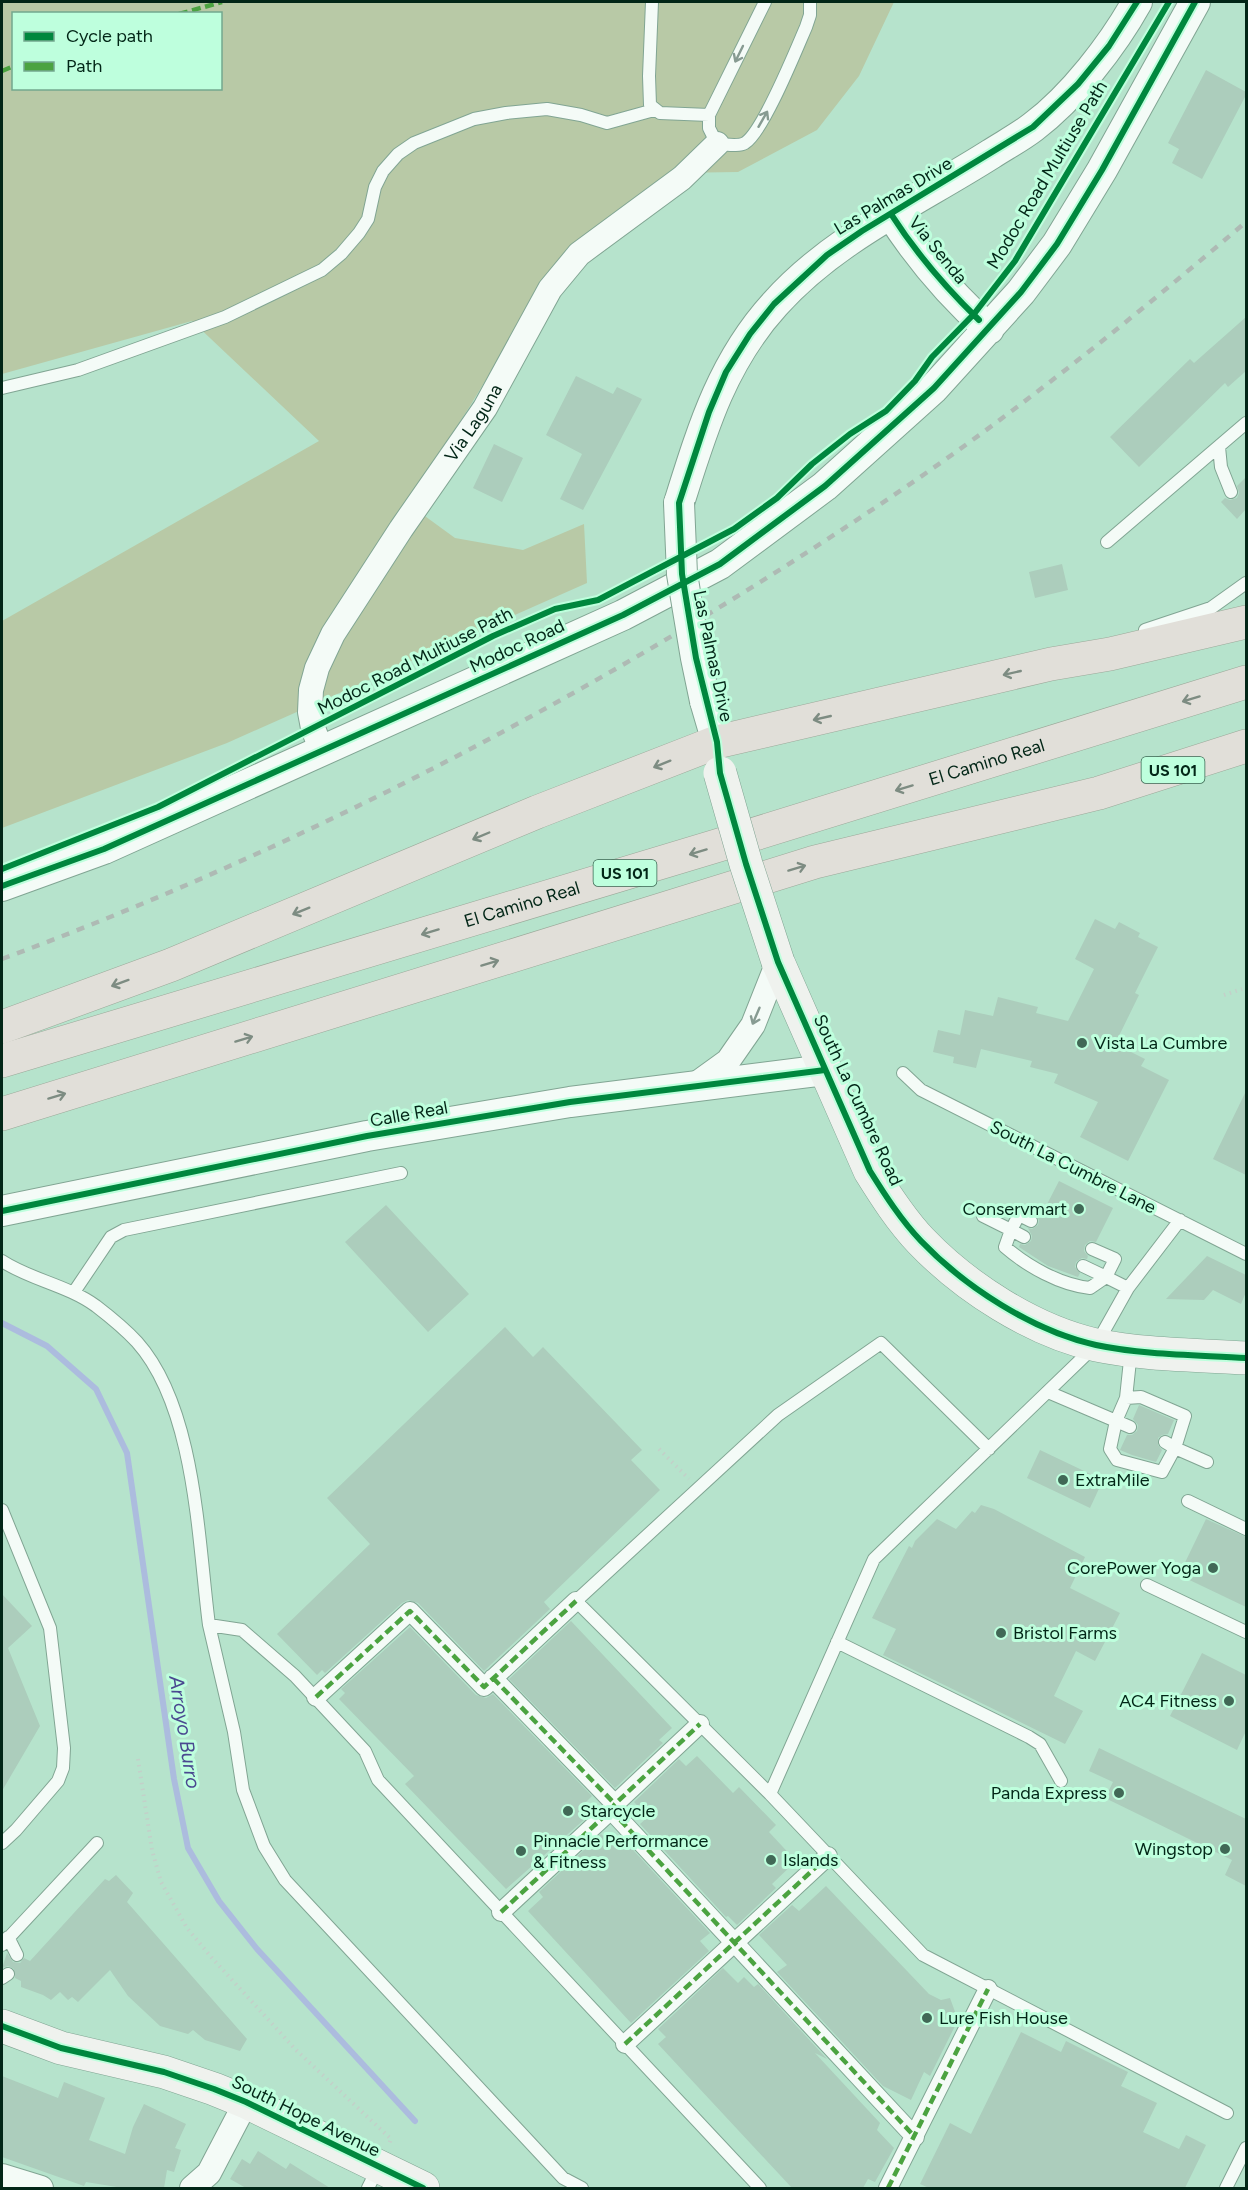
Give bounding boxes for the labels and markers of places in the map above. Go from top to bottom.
place label: Vista La Cumbre [1094,1032,1227,1054]
marker: Vista La Cumbre [1075,1036,1089,1050]
place label: Conservmart [962,1198,1067,1220]
marker: Conservmart [1072,1202,1086,1216]
place label: ExtraMile [1075,1469,1150,1491]
marker: ExtraMile [1056,1473,1070,1487]
place label: CorePower Yoga [1067,1557,1201,1579]
marker: CorePower Yoga [1206,1561,1220,1575]
place label: Bristol Farms [1013,1622,1117,1644]
marker: Bristol Farms [994,1626,1008,1640]
place label: AC4 Fitness [1119,1690,1217,1712]
marker: AC4 Fitness [1222,1694,1236,1708]
place label: Panda Express [991,1782,1107,1804]
marker: Panda Express [1112,1786,1126,1800]
place label: Starcycle [580,1800,656,1822]
marker: Starcycle [561,1804,575,1818]
place label: Pinnacle Performance & Fitness [533,1830,708,1873]
place label: Wingstop [1135,1838,1213,1860]
marker: Wingstop [1218,1842,1232,1856]
marker: Pinnacle Performance & Fitness [514,1844,528,1858]
place label: Islands [783,1849,838,1871]
marker: Islands [764,1853,778,1867]
place label: Lure Fish House [939,2007,1068,2029]
marker: Lure Fish House [920,2011,934,2025]

